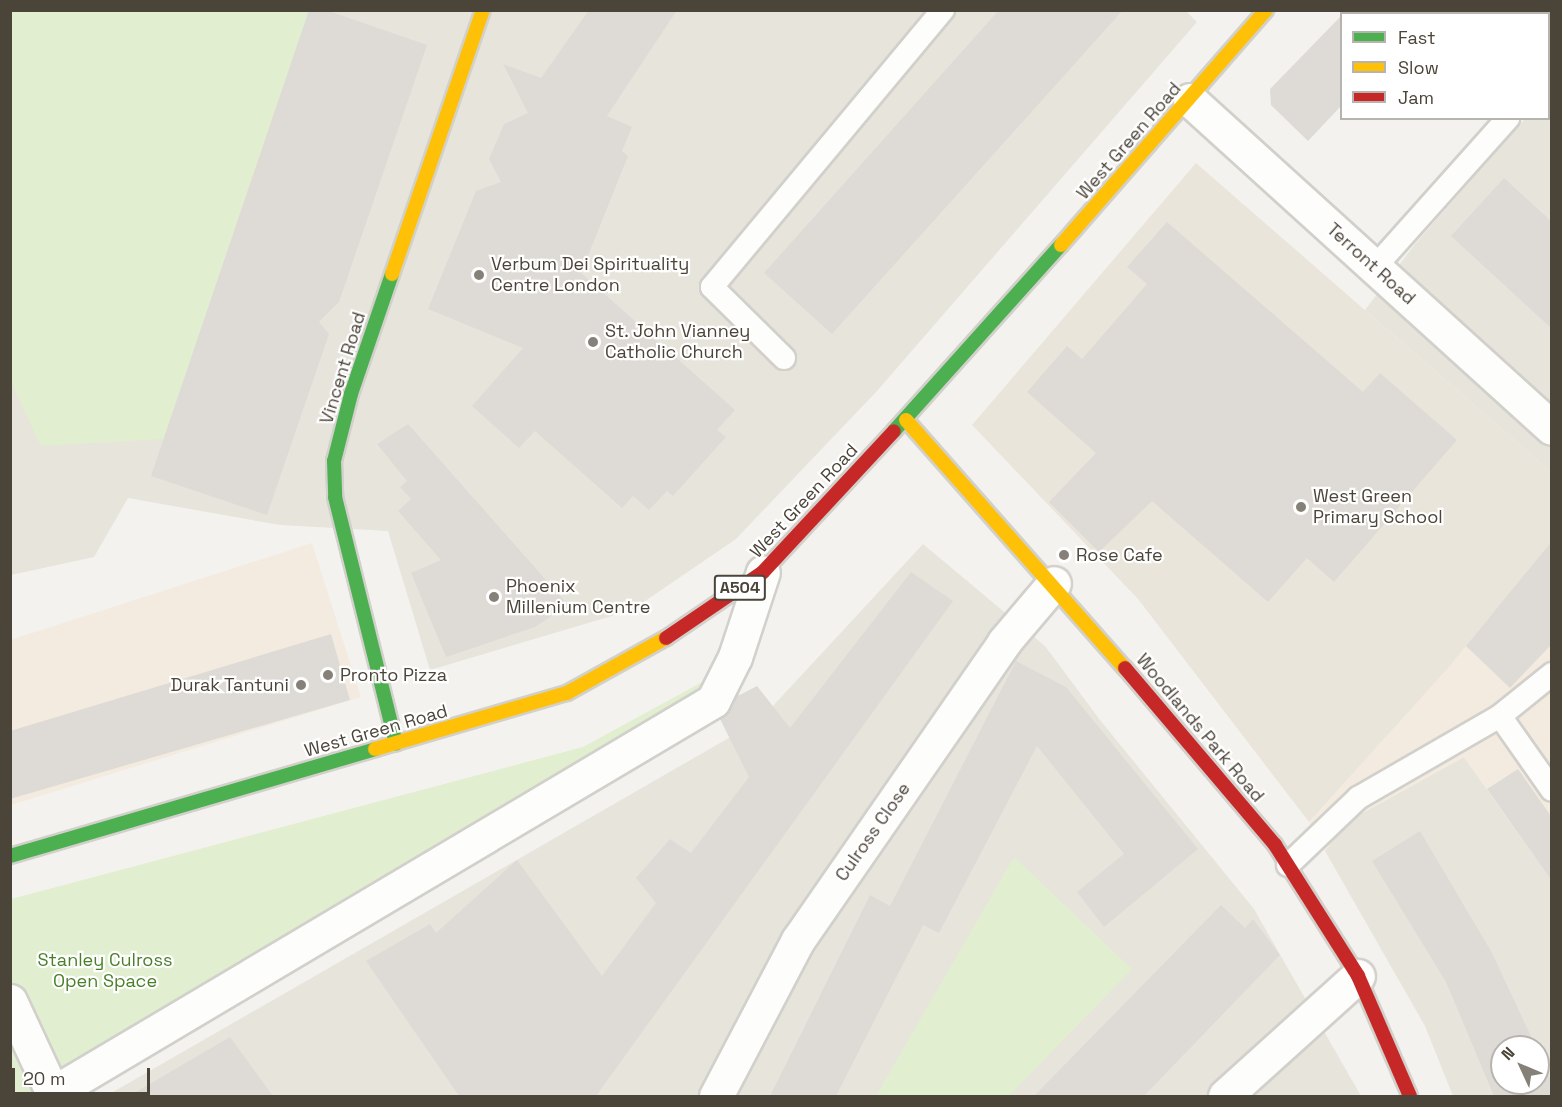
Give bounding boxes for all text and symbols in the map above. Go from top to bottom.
legend [1340,12,1550,120]
text: Fast [1398,26,1435,49]
text: Slow [1398,56,1439,79]
street label: West Green Road [1072,78,1186,204]
text: Jam [1398,86,1434,109]
street label: Terront Road [1322,219,1420,309]
place label: Verbum Dei Spirituality Centre London [491,254,689,296]
marker: Verbum Dei Spirituality Centre London [472,268,486,282]
street label: Vincent Road [316,309,370,427]
place label: St. John Vianney Catholic Church [605,321,751,364]
marker: St. John Vianney Catholic Church [586,335,600,349]
street label: West Green Road [746,440,862,562]
place label: West Green Primary School [1313,486,1443,528]
marker: West Green Primary School [1294,500,1308,514]
place label: Rose Cafe [1076,544,1163,566]
marker: Rose Cafe [1057,548,1071,562]
road number: A504 [713,575,767,601]
place label: Phoenix Millenium Centre [506,576,650,618]
marker: Phoenix Millenium Centre [487,590,501,604]
street label: Woodlands Park Road [1132,649,1268,807]
place label: Pronto Pizza [340,664,447,686]
marker: Pronto Pizza [321,668,335,682]
place label: Durak Tantuni [170,674,289,696]
marker: Durak Tantuni [294,678,308,692]
street label: West Green Road [302,700,450,762]
street label: Culross Close [831,779,915,885]
park label: Stanley Culross Open Space [38,950,172,992]
north arrow [1490,1035,1550,1095]
text: N [1497,1042,1519,1065]
scale bar [15,1056,153,1094]
text: 20 m [23,1067,66,1090]

